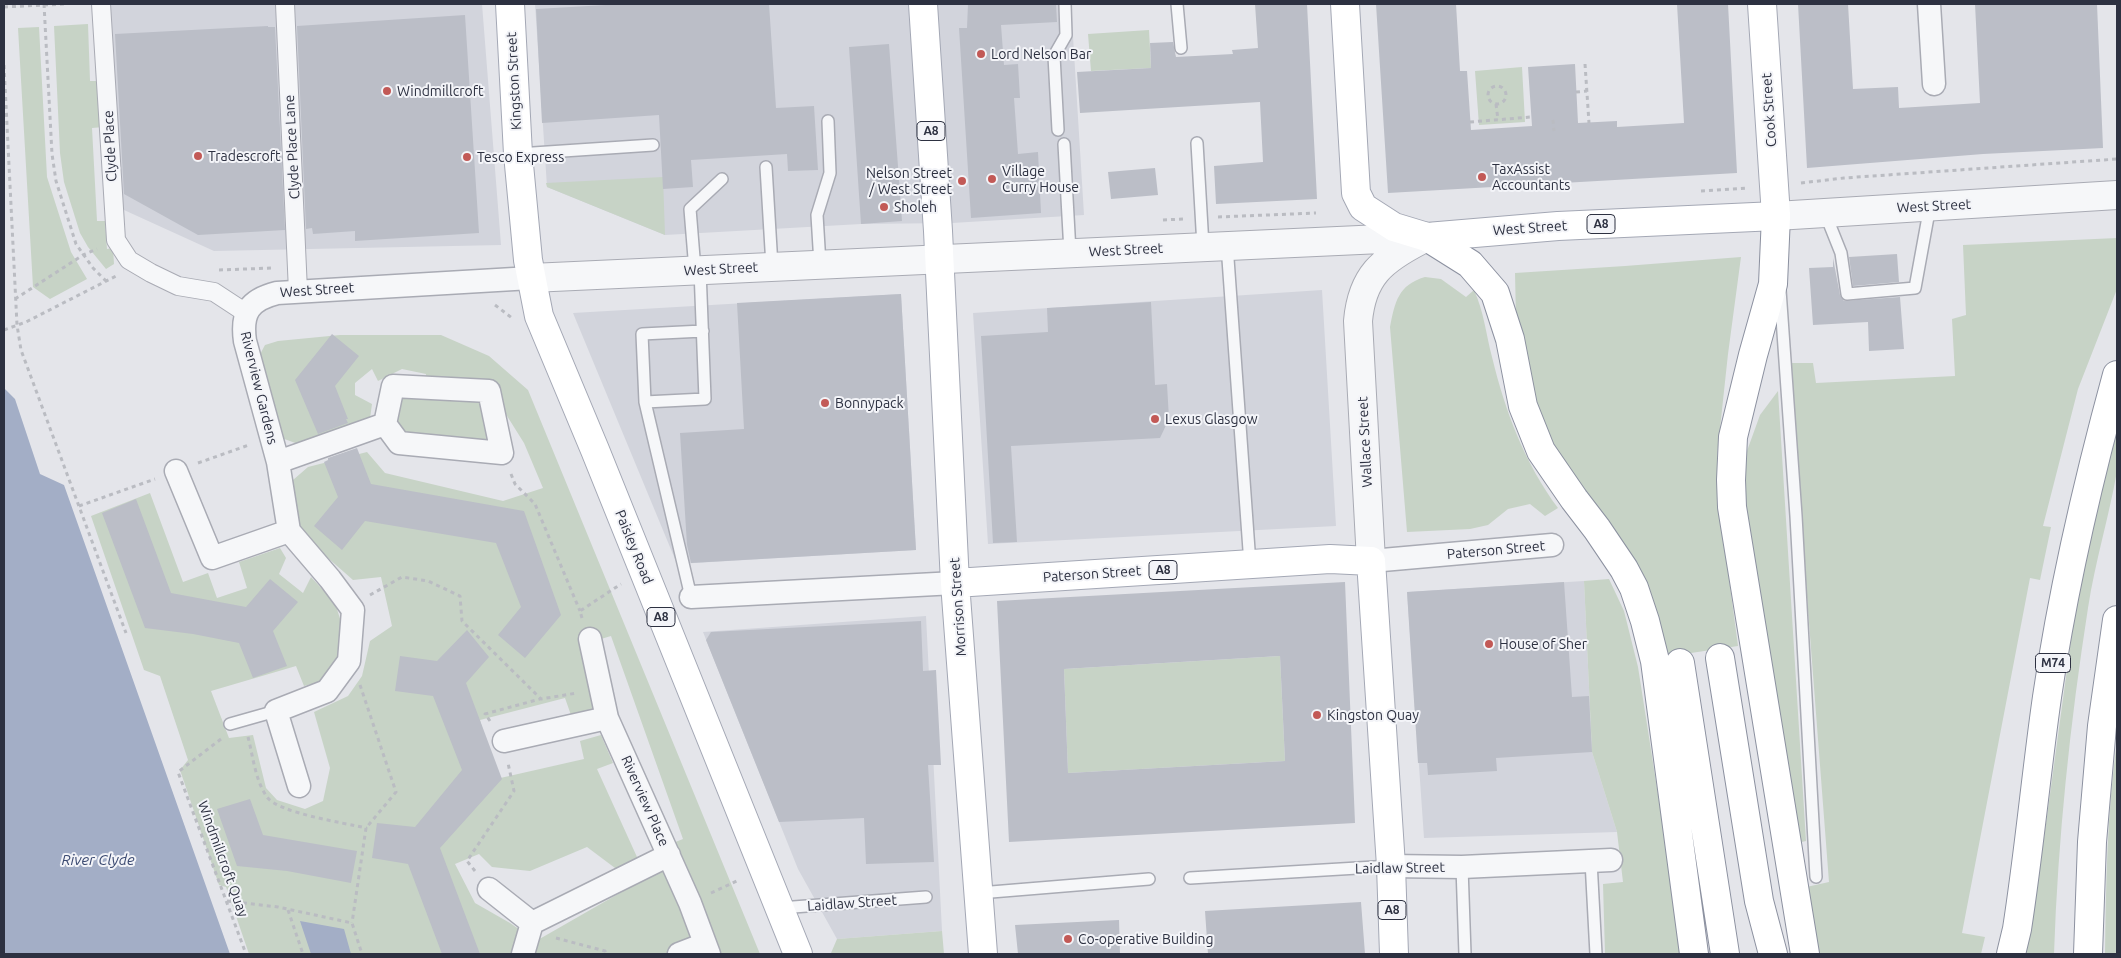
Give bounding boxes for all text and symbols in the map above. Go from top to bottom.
street label: Kingston Street [503,31,525,131]
place label: Lord Nelson Bar [991,46,1091,62]
marker: Lord Nelson Bar [975,48,987,60]
street label: Cook Street [1758,72,1780,148]
place label: Windmillcroft [397,83,483,99]
marker: Windmillcroft [381,85,393,97]
street label: Clyde Place Lane [281,94,303,200]
street label: Clyde Place [100,110,120,182]
road number: A8 [917,122,945,140]
place label: Tradescroft [208,148,281,164]
place label: Tesco Express [477,149,564,165]
marker: Tradescroft [192,150,204,162]
marker: Tesco Express [461,151,473,163]
place label: TaxAssist Accountants [1492,161,1570,193]
place label: Village Curry House [1002,163,1079,196]
place label: Nelson Street / West Street [866,165,952,198]
marker: TaxAssist Accountants [1476,171,1488,183]
marker: Village Curry House [986,173,998,185]
marker: Nelson Street / West Street [956,175,968,187]
street label: West Street [1896,196,1972,216]
place label: Sholeh [894,199,937,215]
marker: Sholeh [878,201,890,213]
road number: A8 [1587,214,1615,233]
street label: West Street [1492,217,1568,239]
street label: West Street [1088,240,1164,260]
street label: West Street [683,259,759,279]
street label: West Street [279,279,355,301]
street label: Riverview Gardens [237,330,281,446]
place label: Bonnypack [835,395,904,411]
street label: Wallace Street [1354,396,1376,488]
marker: Bonnypack [819,397,831,409]
place label: Lexus Glasgow [1165,411,1258,427]
marker: Lexus Glasgow [1149,413,1161,425]
street label: Paisley Road [612,507,656,587]
street label: Paterson Street [1446,537,1546,563]
street label: Morrison Street [946,557,970,657]
road number: A8 [1149,560,1177,580]
street label: Paterson Street [1042,562,1142,586]
road number: A8 [647,608,675,626]
place label: House of Sher [1499,636,1587,652]
marker: House of Sher [1483,638,1495,650]
road number: M74 [2036,654,2070,672]
place label: Kingston Quay [1327,707,1419,723]
marker: Kingston Quay [1311,709,1323,721]
street label: Riverview Place [617,753,673,849]
street label: Windmillcroft Quay [194,799,252,919]
water label: River Clyde [61,851,135,869]
street label: Laidlaw Street [1355,859,1445,877]
street label: Laidlaw Street [807,891,897,915]
road number: A8 [1378,900,1406,920]
place label: Co-operative Building [1078,931,1214,947]
marker: Co-operative Building [1062,933,1074,945]

